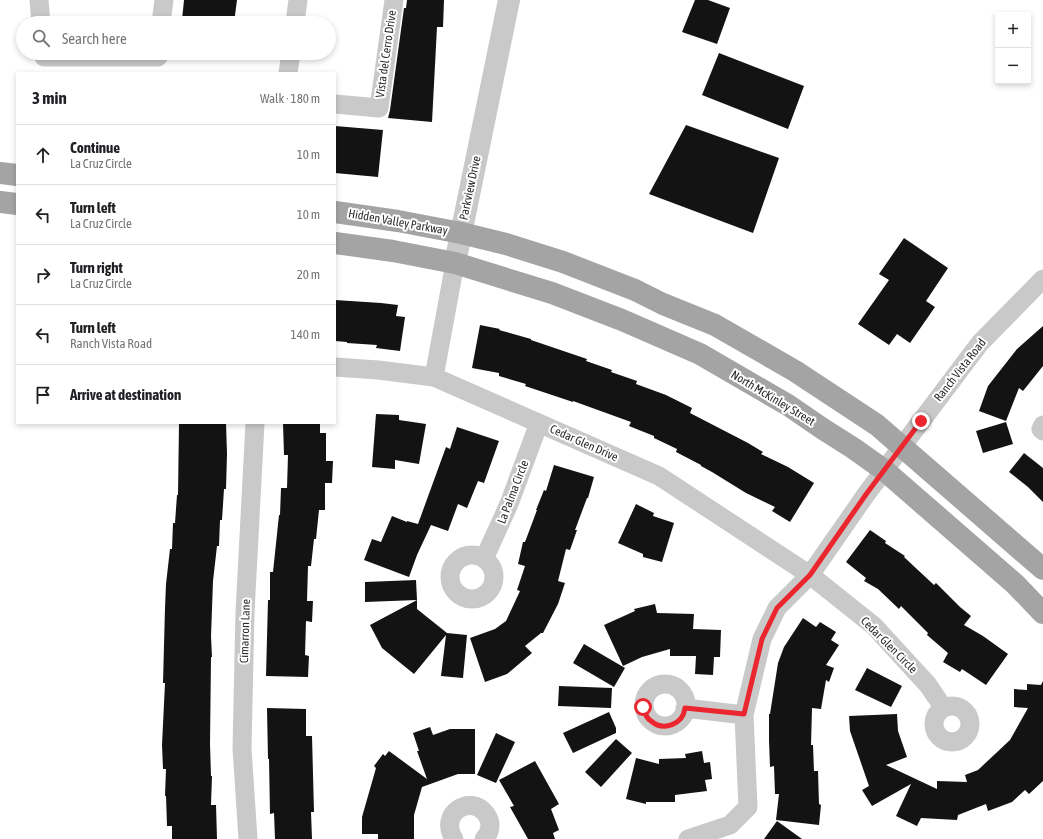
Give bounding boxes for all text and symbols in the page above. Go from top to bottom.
street label: Vista del Cerro Drive [373,9,399,99]
map controls [995,12,1031,84]
button: + [995,12,1031,48]
search box [16,16,336,60]
icon: search [30,27,52,49]
text: Search here [62,30,127,47]
button: − [995,48,1031,84]
text: 3 min [32,88,67,108]
text: Walk · 180 m [260,91,320,106]
text: Continue [70,139,120,156]
icon: ahead [32,144,54,166]
text: 10 m [297,147,320,162]
street label: Parkview Drive [456,155,484,221]
text: La Cruz Circle [70,156,132,171]
text: Turn left [70,199,116,216]
icon: left [32,204,54,226]
street label: Hidden Valley Parkway [347,206,449,238]
text: 10 m [297,207,320,222]
text: La Cruz Circle [70,216,132,231]
text: Turn right [70,259,123,276]
icon: right [32,264,54,286]
text: 20 m [297,267,320,282]
text: La Cruz Circle [70,276,132,291]
text: Turn left [70,319,116,336]
icon: left [32,324,54,346]
text: 140 m [291,327,320,342]
text: Ranch Vista Road [70,336,152,351]
street label: Ranch Vista Road [931,336,989,404]
street label: North McKinley Street [729,367,818,429]
icon: arrive [32,384,54,406]
text: Arrive at destination [70,386,181,403]
route end [912,412,930,430]
street label: Cedar Glen Drive [548,422,620,464]
street label: La Palma Circle [494,458,532,526]
street label: Cimarron Lane [237,599,253,663]
street label: Cedar Glen Circle [858,614,920,676]
route start [634,698,652,716]

